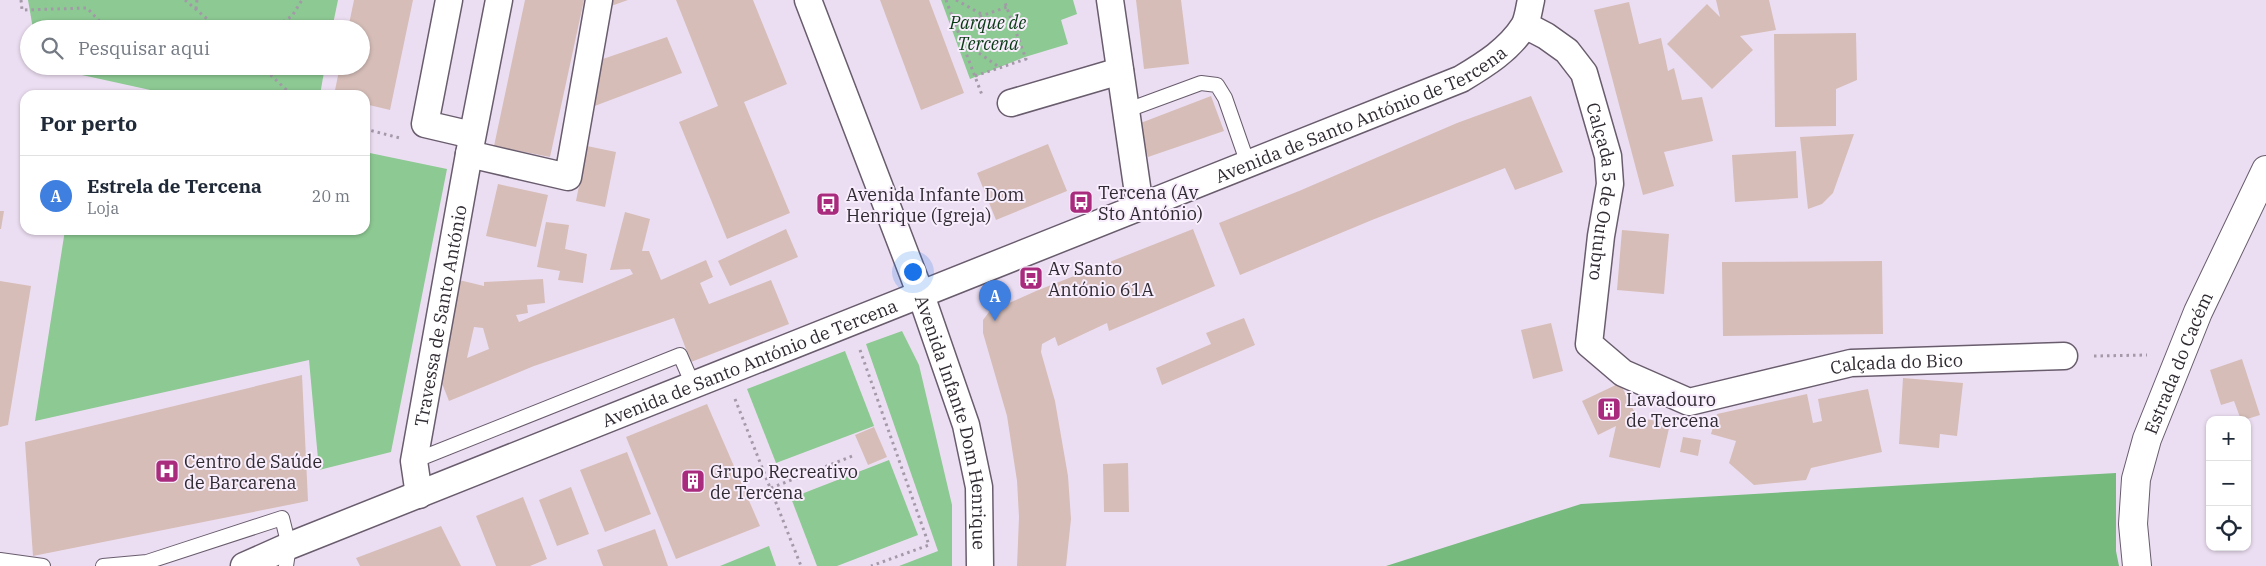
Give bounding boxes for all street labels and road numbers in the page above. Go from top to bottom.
street label: Avenida de Santo António de Tercena [1212,40,1511,187]
street label: Calçada 5 de Outubro [1582,100,1622,282]
street label: Travessa de Santo António [409,203,471,428]
street label: Estrada do Cacém [2139,288,2218,437]
street label: Avenida Infante Dom Henrique [910,292,991,550]
street label: Avenida de Santo António de Tercena [599,293,901,432]
street label: Calçada do Bico [1828,348,1963,379]

